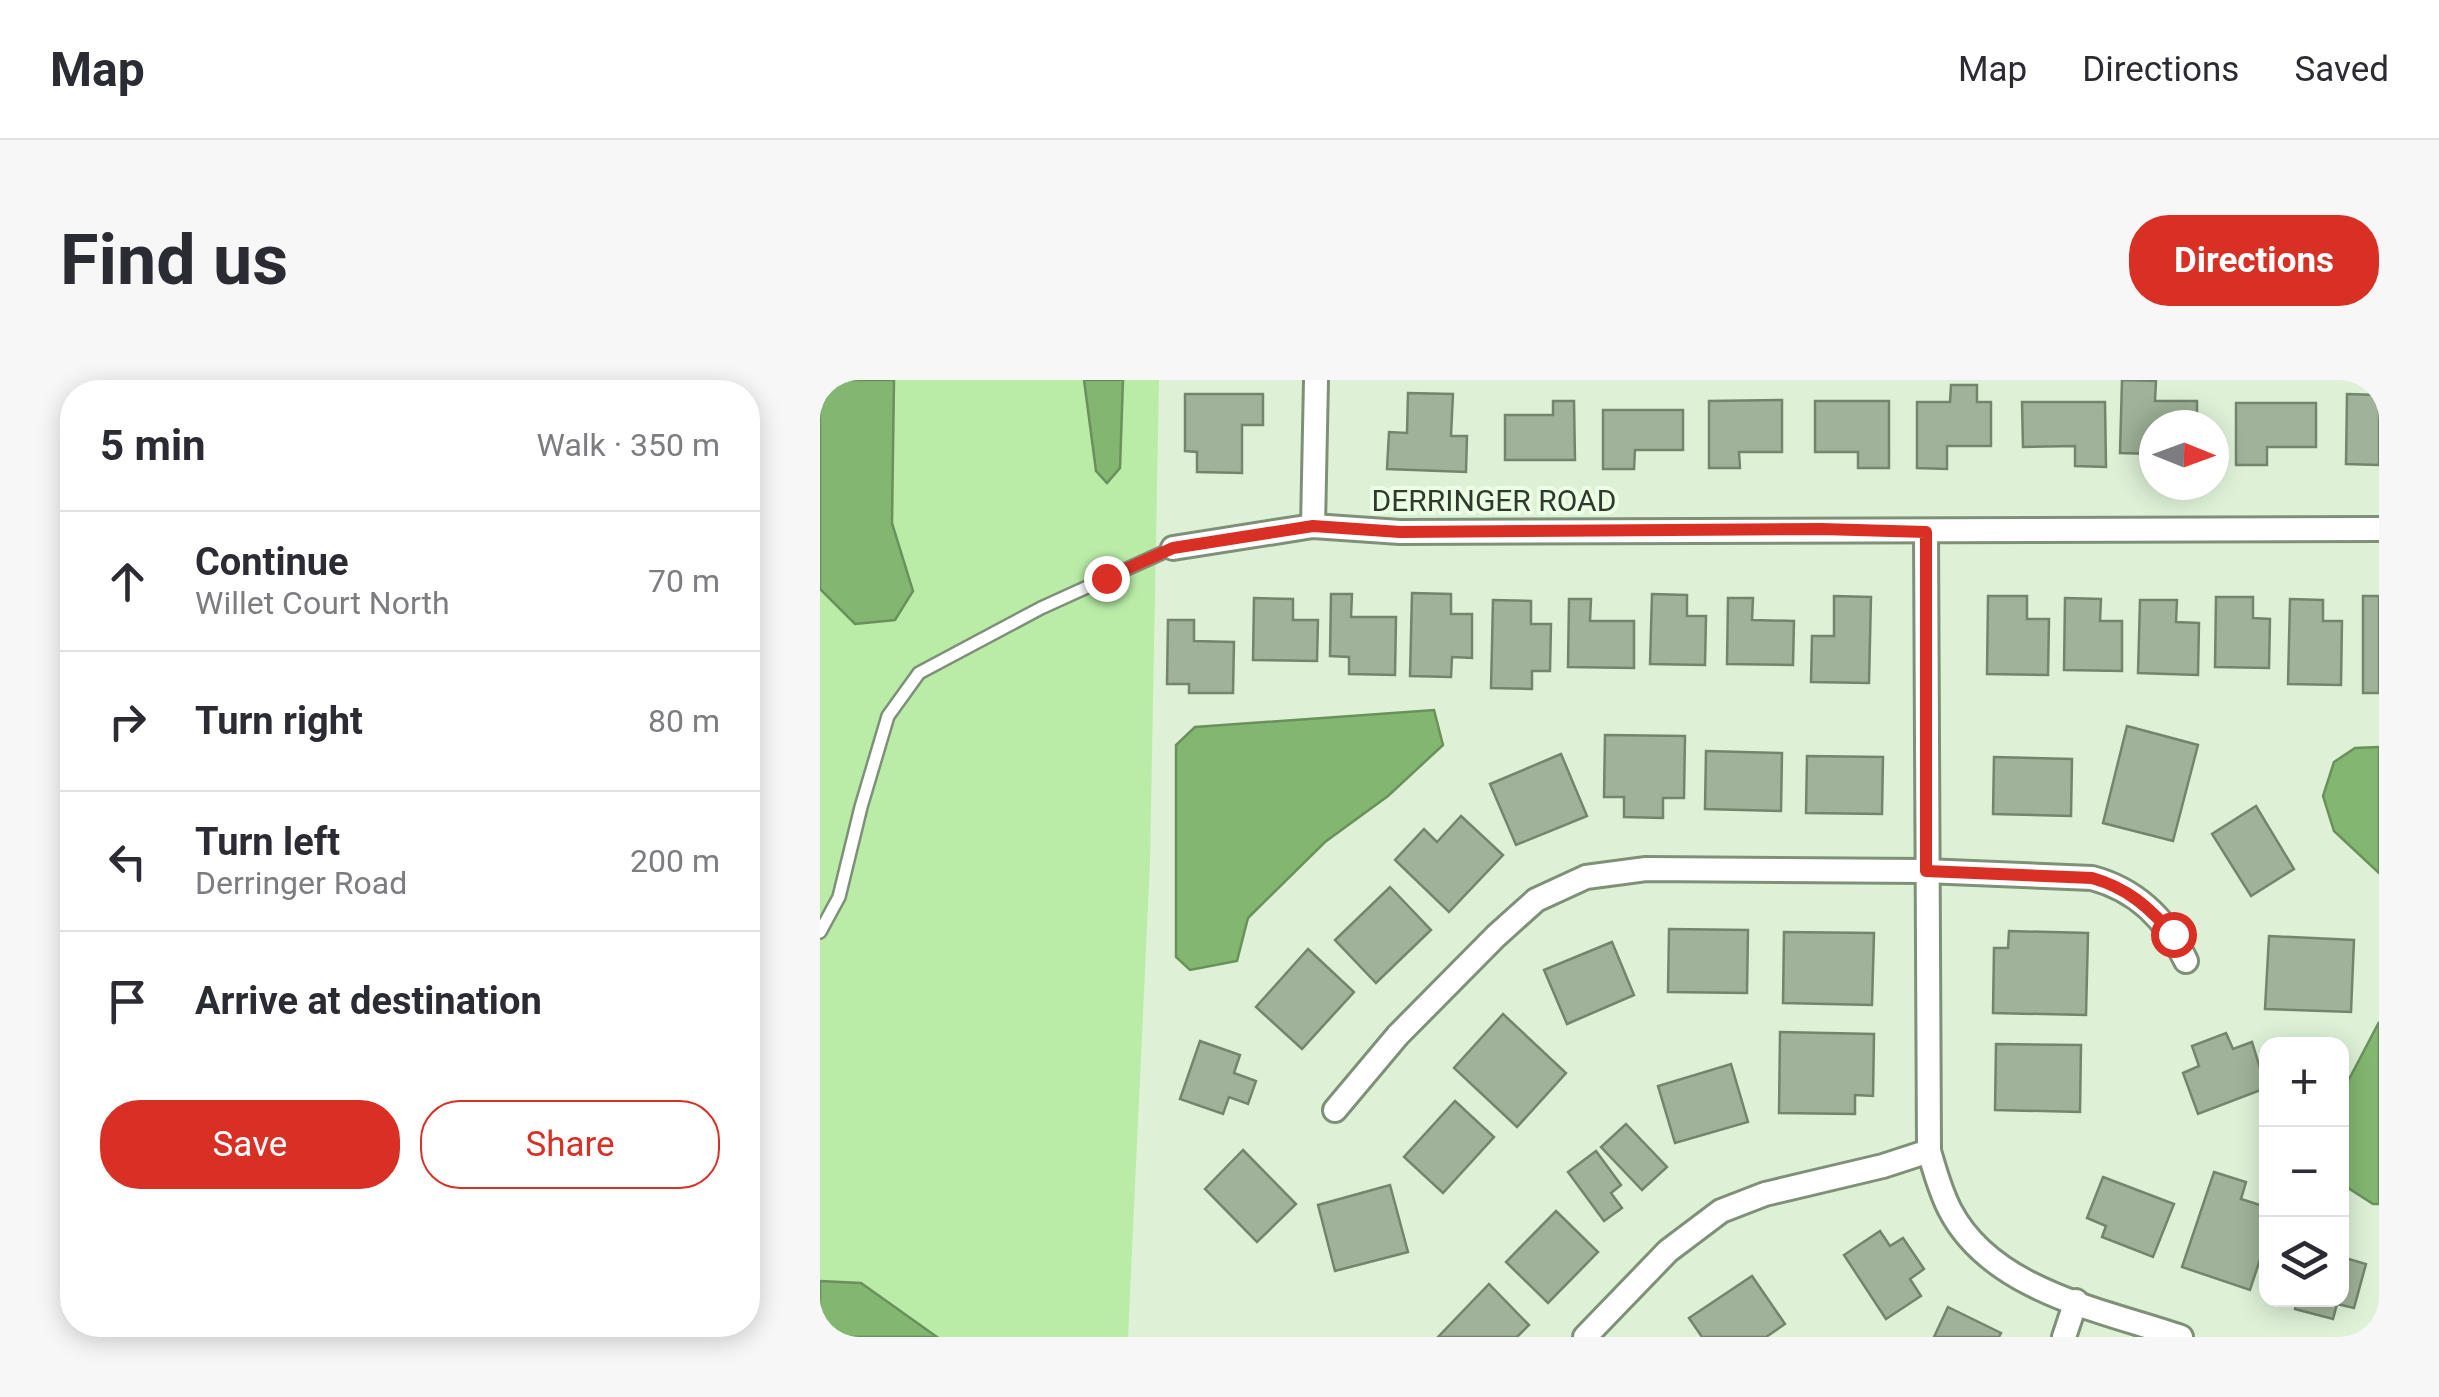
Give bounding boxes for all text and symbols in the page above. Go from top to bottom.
text: Map [50,41,145,98]
text: Map [1958,49,2027,90]
text: Directions [2082,49,2239,90]
text: Saved [2294,49,2389,90]
button: Directions [2129,215,2379,306]
text: Find us [60,219,288,301]
north arrow [2139,410,2229,500]
text: 5 min [100,421,206,470]
text: Walk · 350 m [537,426,720,464]
street label: DERRINGER ROAD [1372,483,1616,518]
text: Continue [195,540,349,584]
icon: ahead [100,554,155,609]
route end [1084,556,1130,602]
text: 70 m [648,562,720,600]
text: Willet Court North [195,584,450,622]
icon: right [100,694,155,749]
text: Turn right [195,699,363,743]
text: 80 m [648,702,720,740]
text: Turn left [195,820,340,864]
icon: left [100,834,155,889]
text: 200 m [630,842,720,880]
text: Derringer Road [195,864,407,902]
route start [2151,912,2197,958]
icon: arrive [100,974,155,1029]
text: Arrive at destination [195,979,542,1023]
map controls [2259,1037,2349,1307]
button: + [2259,1037,2349,1127]
button: Save [100,1100,400,1189]
button: Share [420,1100,720,1189]
button: − [2259,1127,2349,1217]
button: layers [2259,1217,2349,1307]

